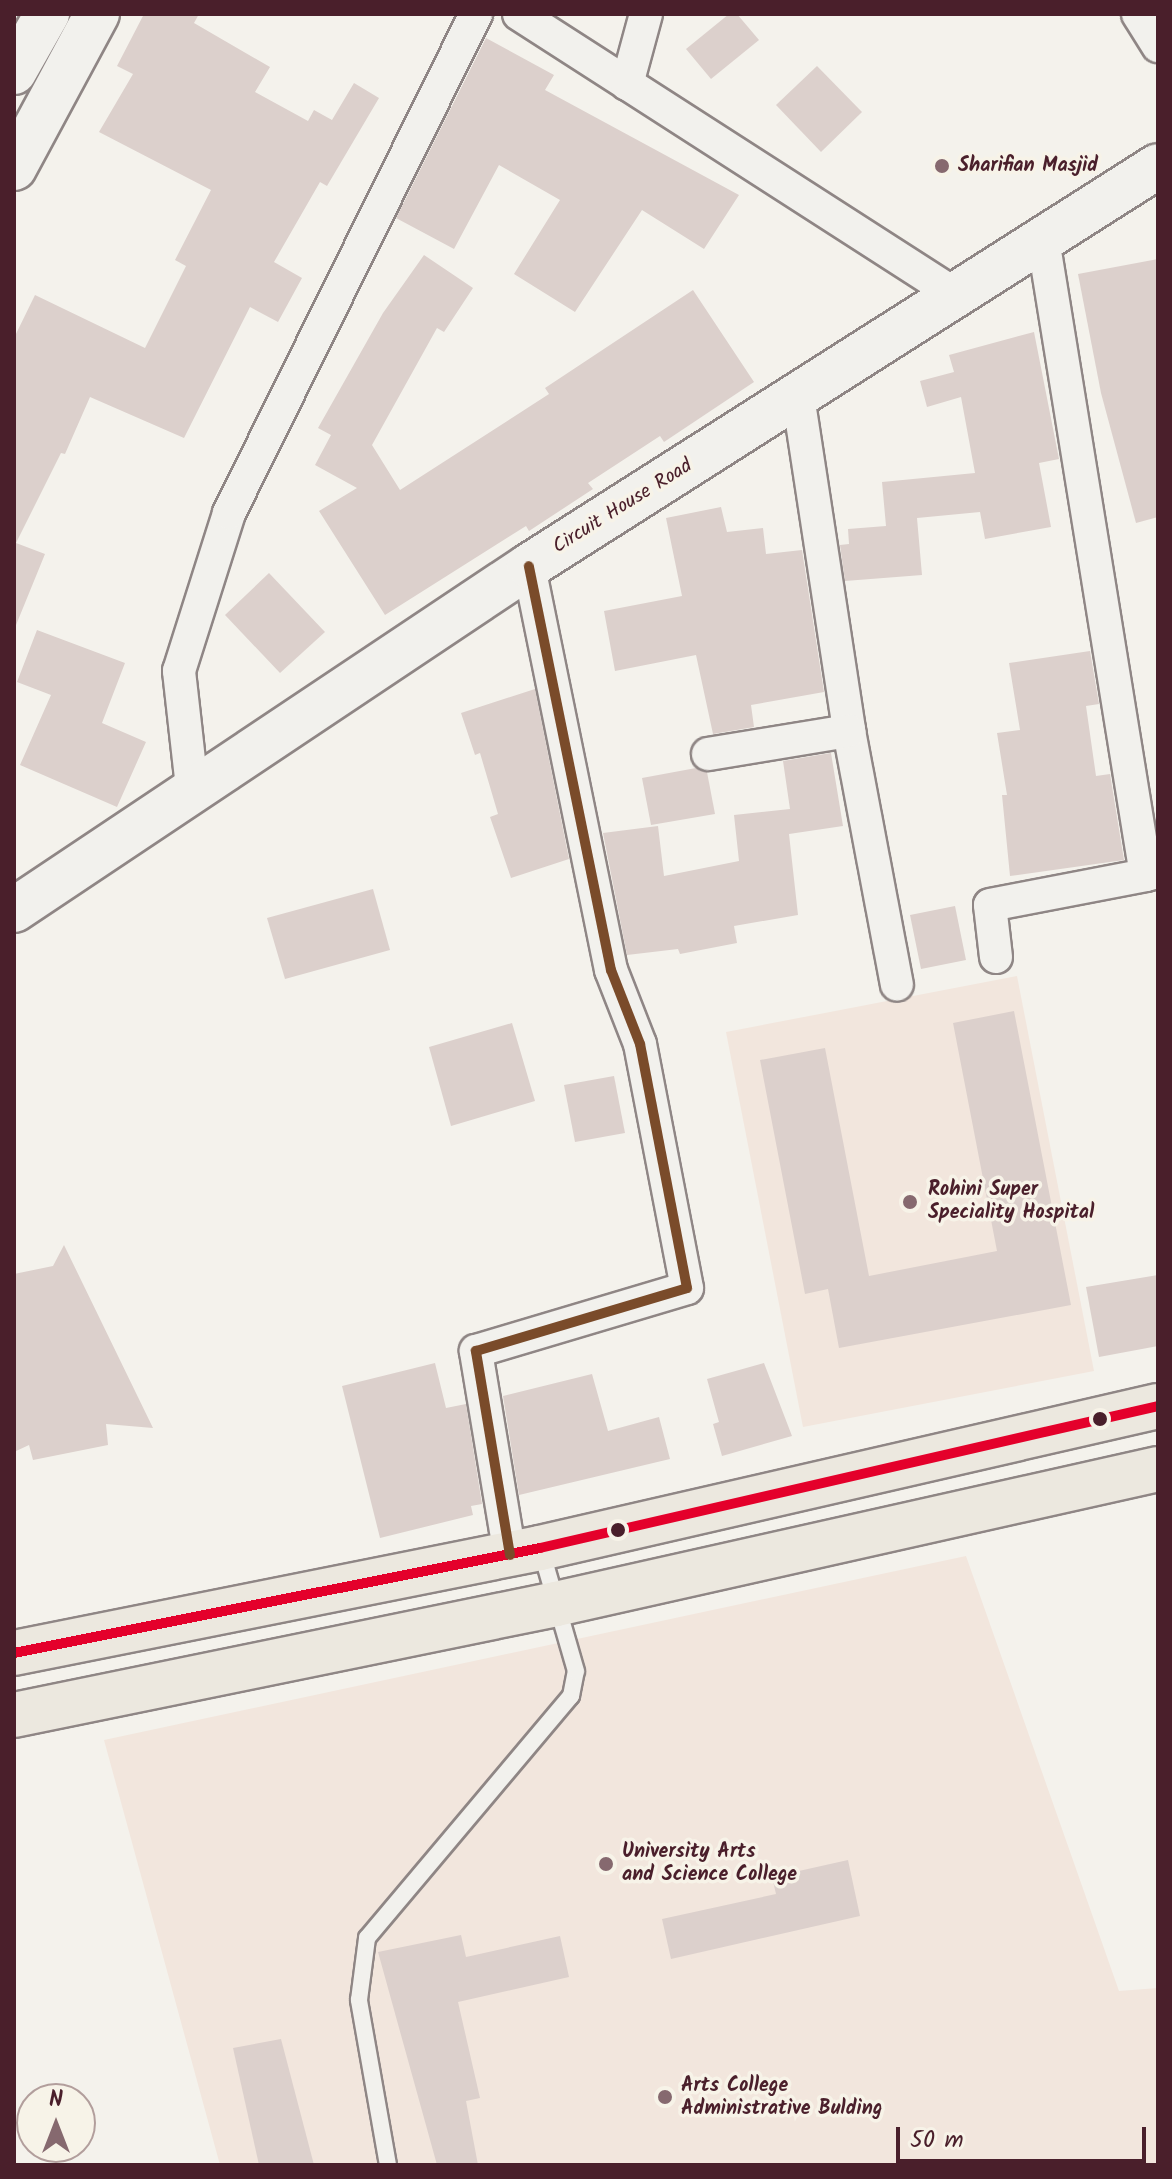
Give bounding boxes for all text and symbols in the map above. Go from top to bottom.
place label: Sharifian Masjid [958,154,1098,178]
marker: Sharifian Masjid [933,157,951,175]
street label: Circuit House Road [549,454,697,560]
place label: Rohini Super Speciality Hospital [928,1178,1094,1225]
marker: Rohini Super Speciality Hospital [899,1191,921,1213]
unlabelled marker [1092,1411,1108,1427]
unlabelled marker [610,1522,626,1538]
place label: University Arts and Science College [622,1840,797,1887]
marker: University Arts and Science College [597,1855,615,1873]
place label: Arts College Administrative Bulding [681,2074,882,2121]
north arrow [16,2083,96,2163]
text: N [49,2083,63,2118]
marker: Arts College Administrative Bulding [656,2088,674,2106]
scale bar [900,2111,1150,2161]
text: 50 m [910,2121,964,2160]

